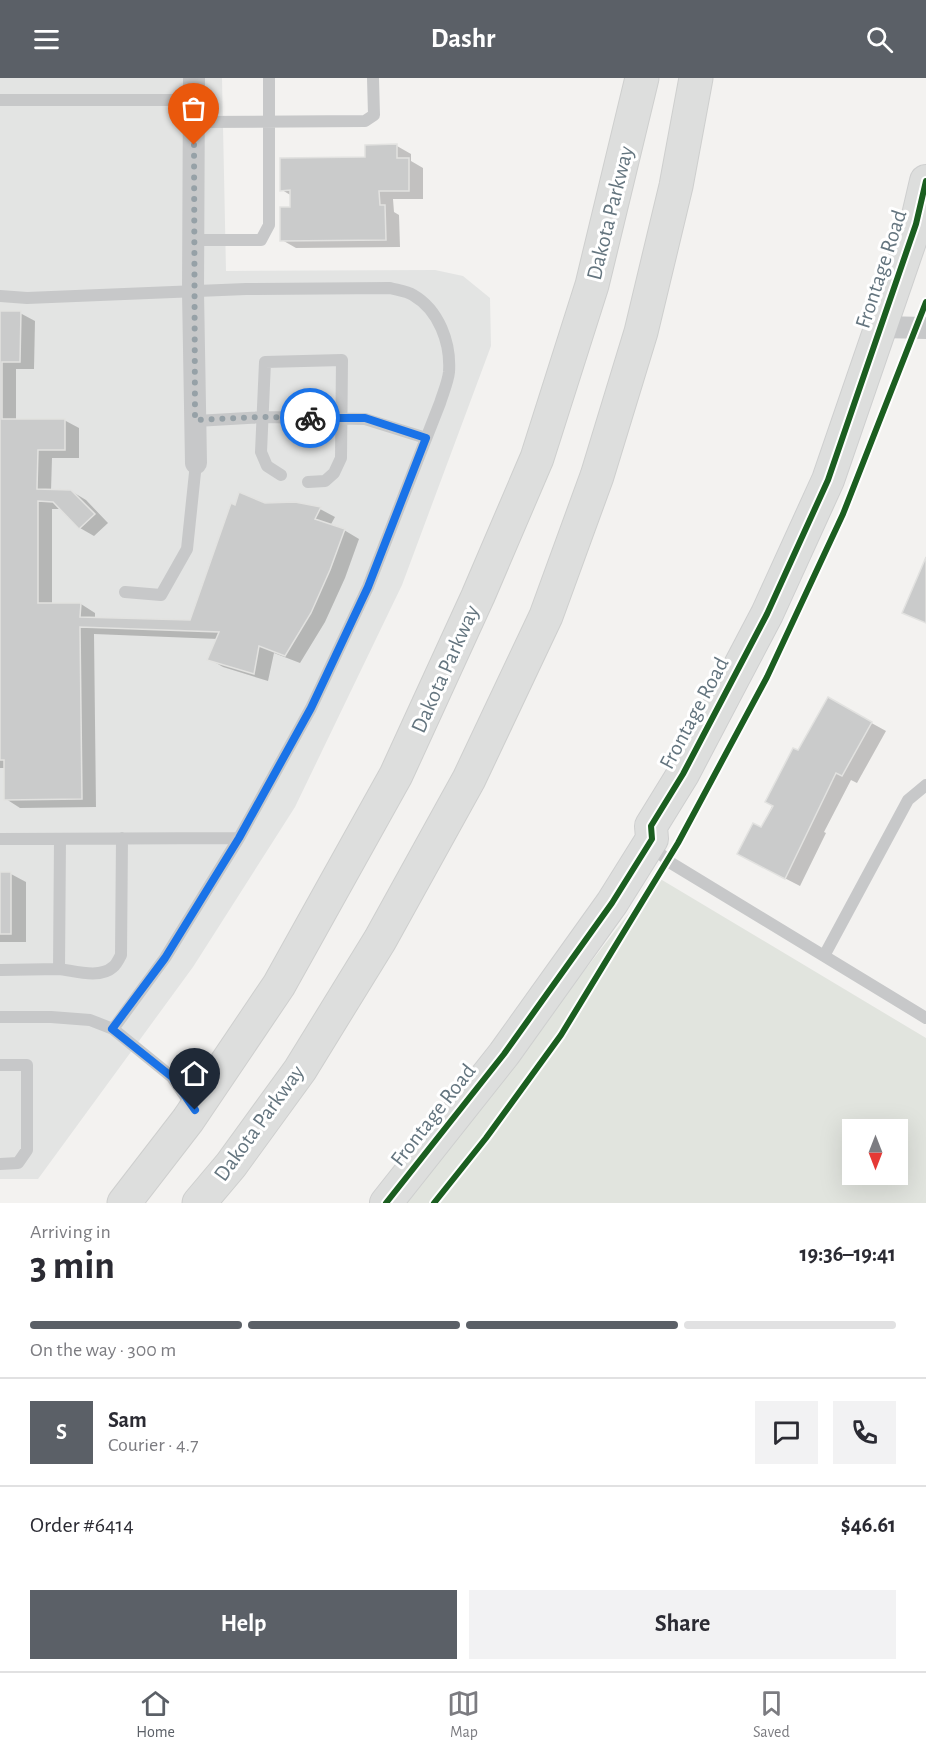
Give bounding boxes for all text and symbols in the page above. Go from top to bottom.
icon: menu [30,23,63,56]
icon: search [863,23,896,56]
text: Dashr [431,25,495,52]
pin [168,83,219,145]
icon: bag [177,92,210,125]
street label: Dakota Parkway [583,143,637,282]
street label: Frontage Road [852,207,910,331]
courier [280,388,340,448]
icon: bike [294,402,327,435]
street label: Dakota Parkway [407,601,483,736]
street label: Frontage Road [655,653,733,773]
pin [169,1048,220,1110]
icon: home [178,1057,211,1090]
street label: Dakota Parkway [210,1060,309,1185]
street label: Frontage Road [386,1060,480,1170]
north arrow [842,1119,908,1185]
map controls [842,1119,908,1185]
text: Arriving in [30,1222,111,1242]
text: 19:36–19:41 [800,1243,896,1265]
text: 3 min [30,1247,115,1286]
text: On the way · 300 m [30,1340,176,1360]
button: chat [755,1401,818,1464]
button: phone [833,1401,896,1464]
text: Sam [108,1409,147,1431]
text: S [56,1421,67,1443]
text: Courier · 4.7 [108,1435,199,1455]
text: Order #6414 [30,1514,134,1536]
text: $46.61 [841,1514,896,1536]
button: Help [30,1590,457,1659]
button: Share [469,1590,896,1659]
tab: Home [136,1687,175,1742]
tab: Map [447,1687,480,1742]
tab: Saved [753,1687,790,1742]

